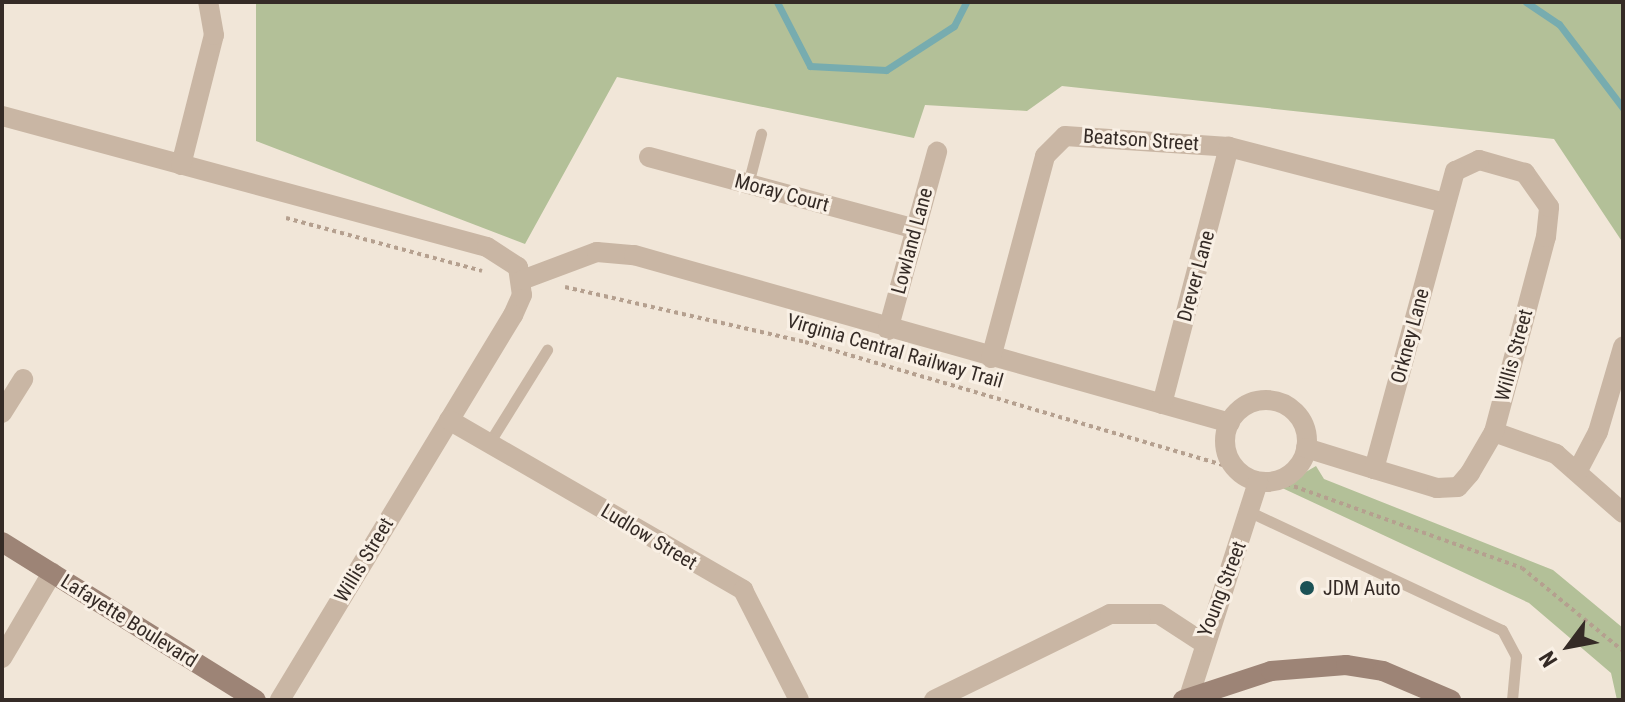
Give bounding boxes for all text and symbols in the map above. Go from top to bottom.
street label: Beatson Street [1082,124,1200,156]
street label: Moray Court [732,169,832,217]
street label: Lowland Lane [886,185,938,297]
street label: Drever Lane [1172,228,1220,324]
street label: Orkney Lane [1386,286,1434,386]
street label: Willis Street [1490,306,1538,404]
street label: Virginia Central Railway Trail [784,309,1006,393]
street label: Ludlow Street [597,499,701,575]
street label: Willis Street [329,513,399,607]
street label: Young Street [1193,538,1251,640]
street label: Lafayette Boulevard [56,569,202,673]
place label: JDM Auto [1323,576,1401,600]
marker: JDM Auto [1298,579,1316,597]
north arrow [1529,606,1609,686]
text: N [1534,647,1562,671]

